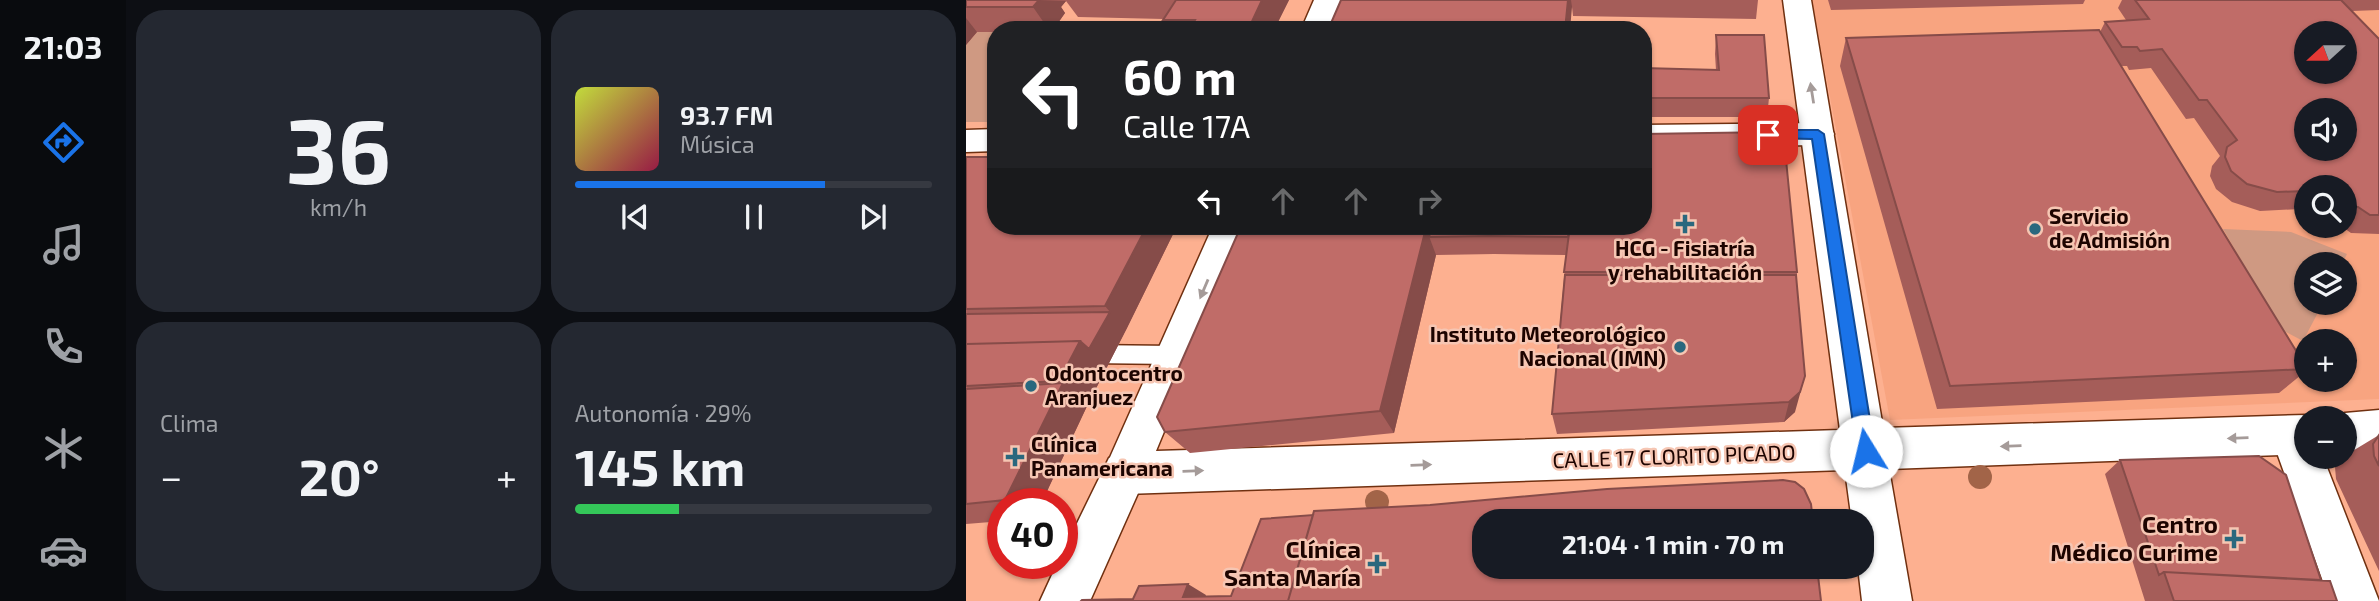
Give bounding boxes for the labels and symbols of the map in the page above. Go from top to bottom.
north arrow [2294,21,2357,84]
one-way arrow [1806,82,1817,104]
pin [1738,105,1798,165]
place label: Servicio de Admisión [2049,203,2170,252]
marker: HCG - Fisiatría y rehabilitación [1675,214,1695,234]
marker: Servicio de Admisión [2027,221,2043,237]
place label: HCG - Fisiatría y rehabilitación [1608,235,1762,285]
one-way arrow [1198,278,1209,299]
place label: Instituto Meteorológico Nacional (IMN) [1430,321,1666,370]
marker: Instituto Meteorológico Nacional (IMN) [1672,339,1688,355]
place label: Odontocentro Aranjuez [1045,360,1183,409]
marker: Odontocentro Aranjuez [1023,378,1039,394]
position arrow [1829,414,1903,488]
place label: Clínica Panamericana [1031,431,1173,480]
one-way arrow [2227,433,2249,444]
street label: CALLE 17 CLORITO PICADO [1552,439,1796,472]
one-way arrow [2000,441,2022,452]
marker: Clínica Panamericana [1005,447,1025,467]
one-way arrow [1410,459,1432,470]
one-way arrow [1182,466,1204,477]
speed limit sign: 40 [987,488,1078,579]
place label: Centro Médico Curime [2050,509,2218,566]
marker: Centro Médico Curime [2224,529,2244,549]
place label: Clínica Santa María [1224,534,1361,591]
marker: Clínica Santa María [1367,554,1387,574]

